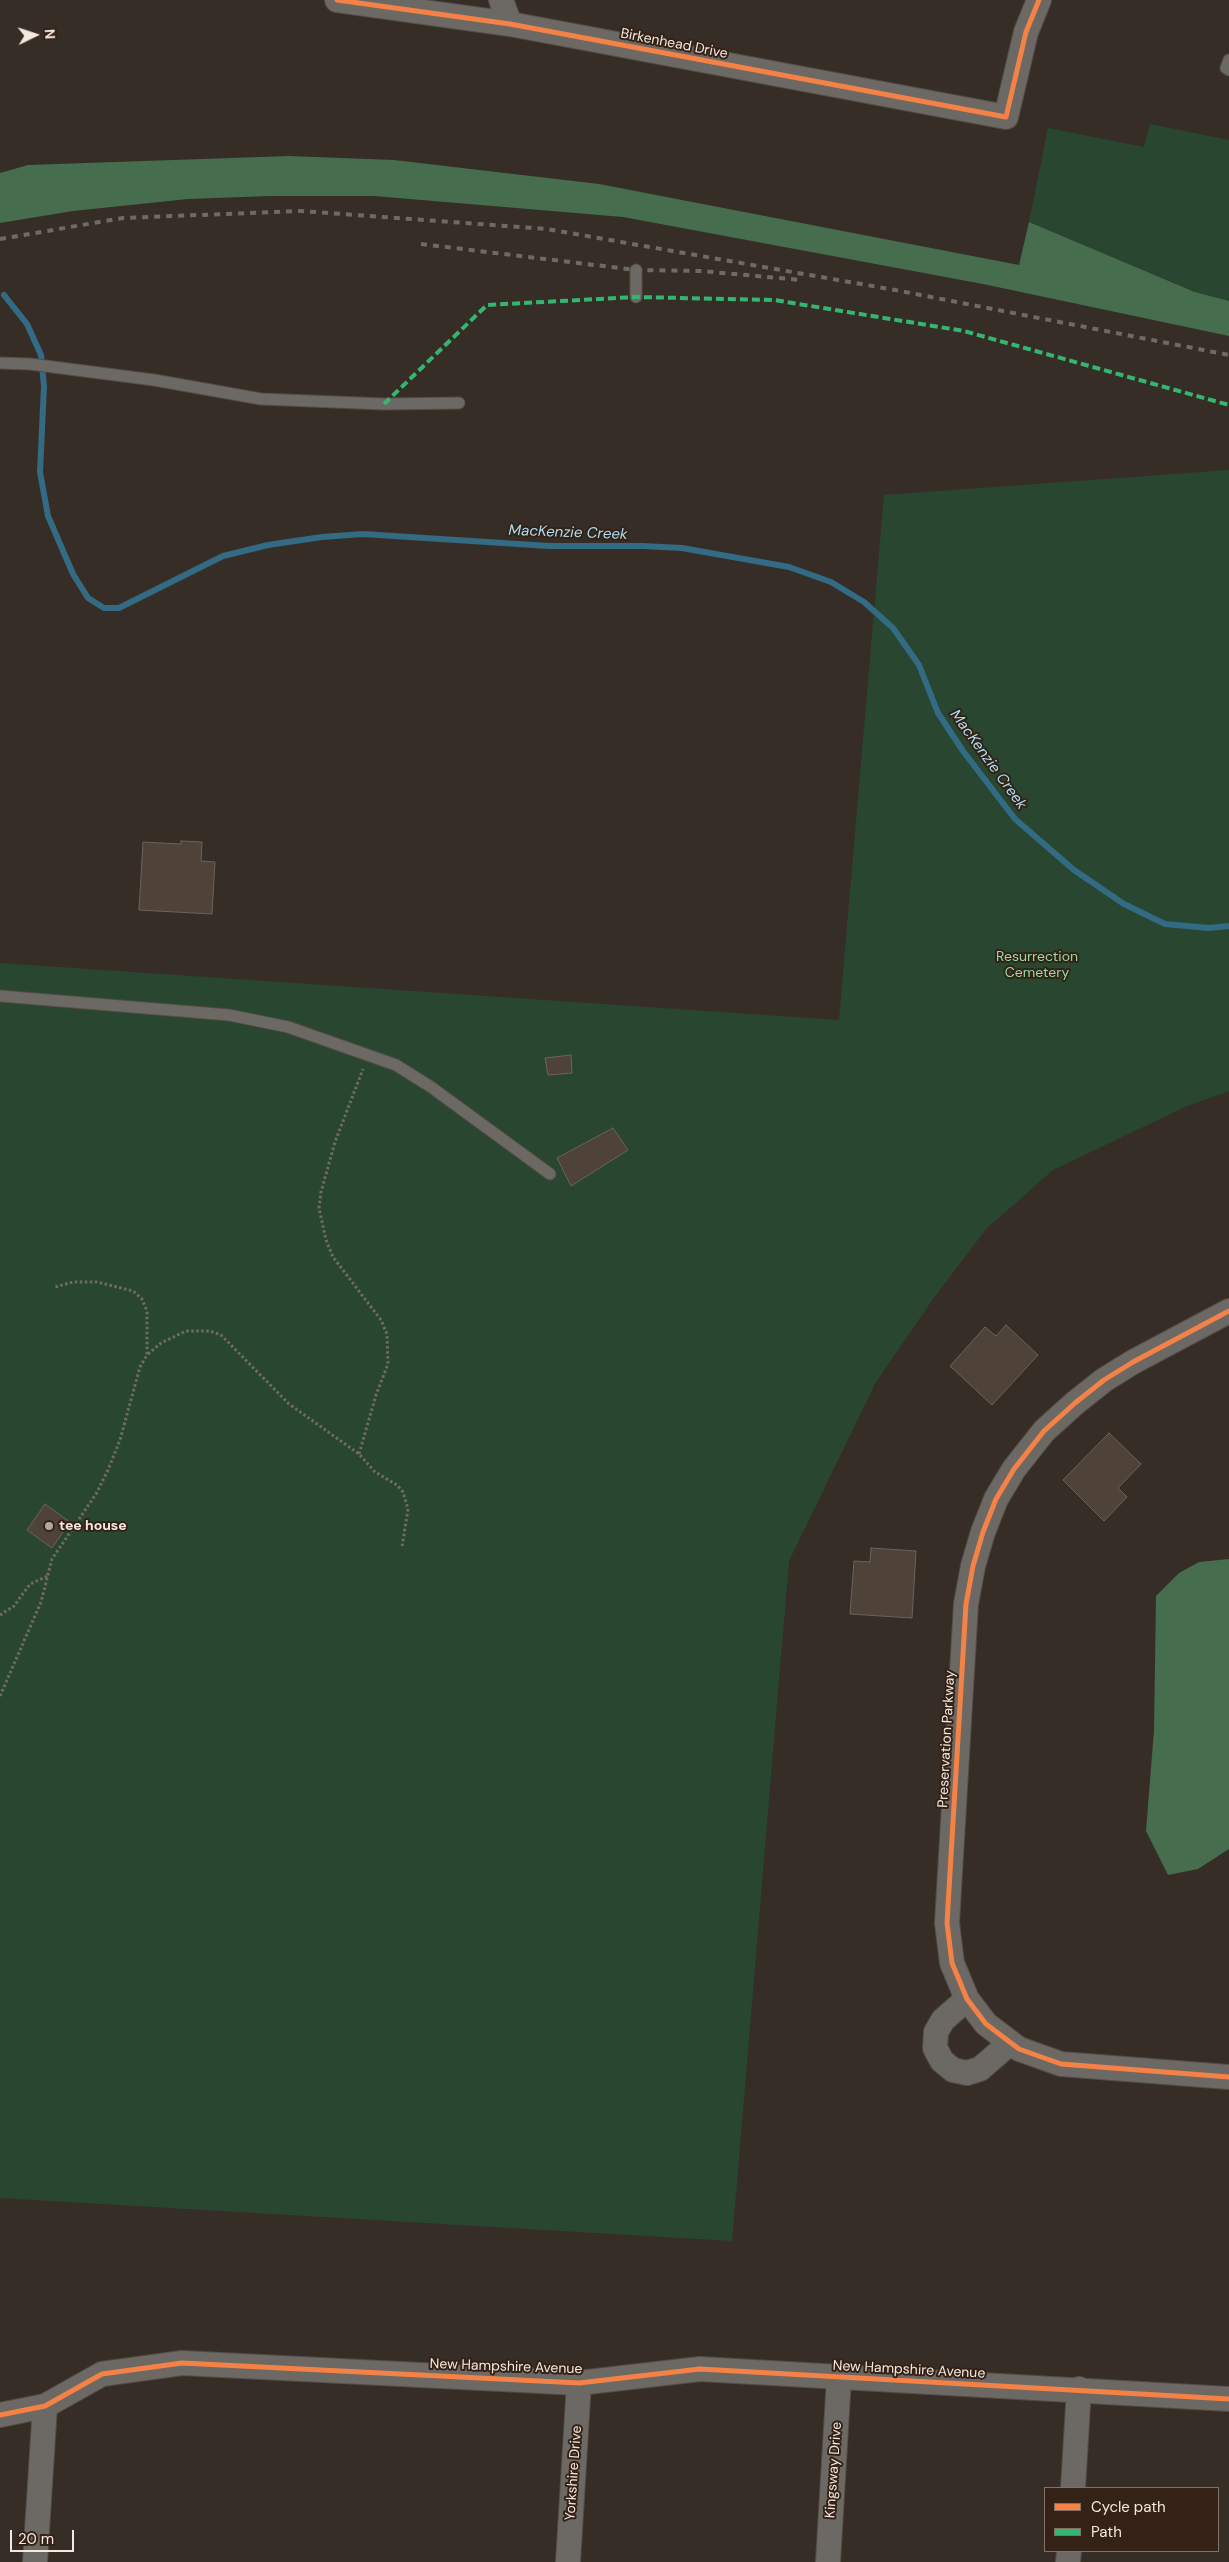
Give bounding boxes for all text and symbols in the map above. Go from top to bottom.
north arrow [10,10,60,60]
street label: Birkenhead Drive [619,25,729,63]
text: N [41,28,59,40]
water label: MacKenzie Creek [508,522,628,544]
water label: MacKenzie Creek [946,707,1030,813]
park label: Resurrection Cemetery [996,949,1078,982]
place label: tee house [59,1518,127,1534]
marker: tee house [43,1520,55,1532]
street label: Preservation Parkway [935,1670,959,1808]
street label: New Hampshire Avenue [429,2356,583,2378]
street label: New Hampshire Avenue [832,2358,986,2382]
street label: Kingsway Drive [822,2421,846,2519]
street label: Yorkshire Drive [562,2425,586,2521]
legend [1044,2487,1219,2552]
text: Cycle path [1091,2497,1166,2517]
scale bar [12,2520,76,2552]
text: Path [1091,2522,1122,2542]
text: 20 m [18,2529,54,2549]

